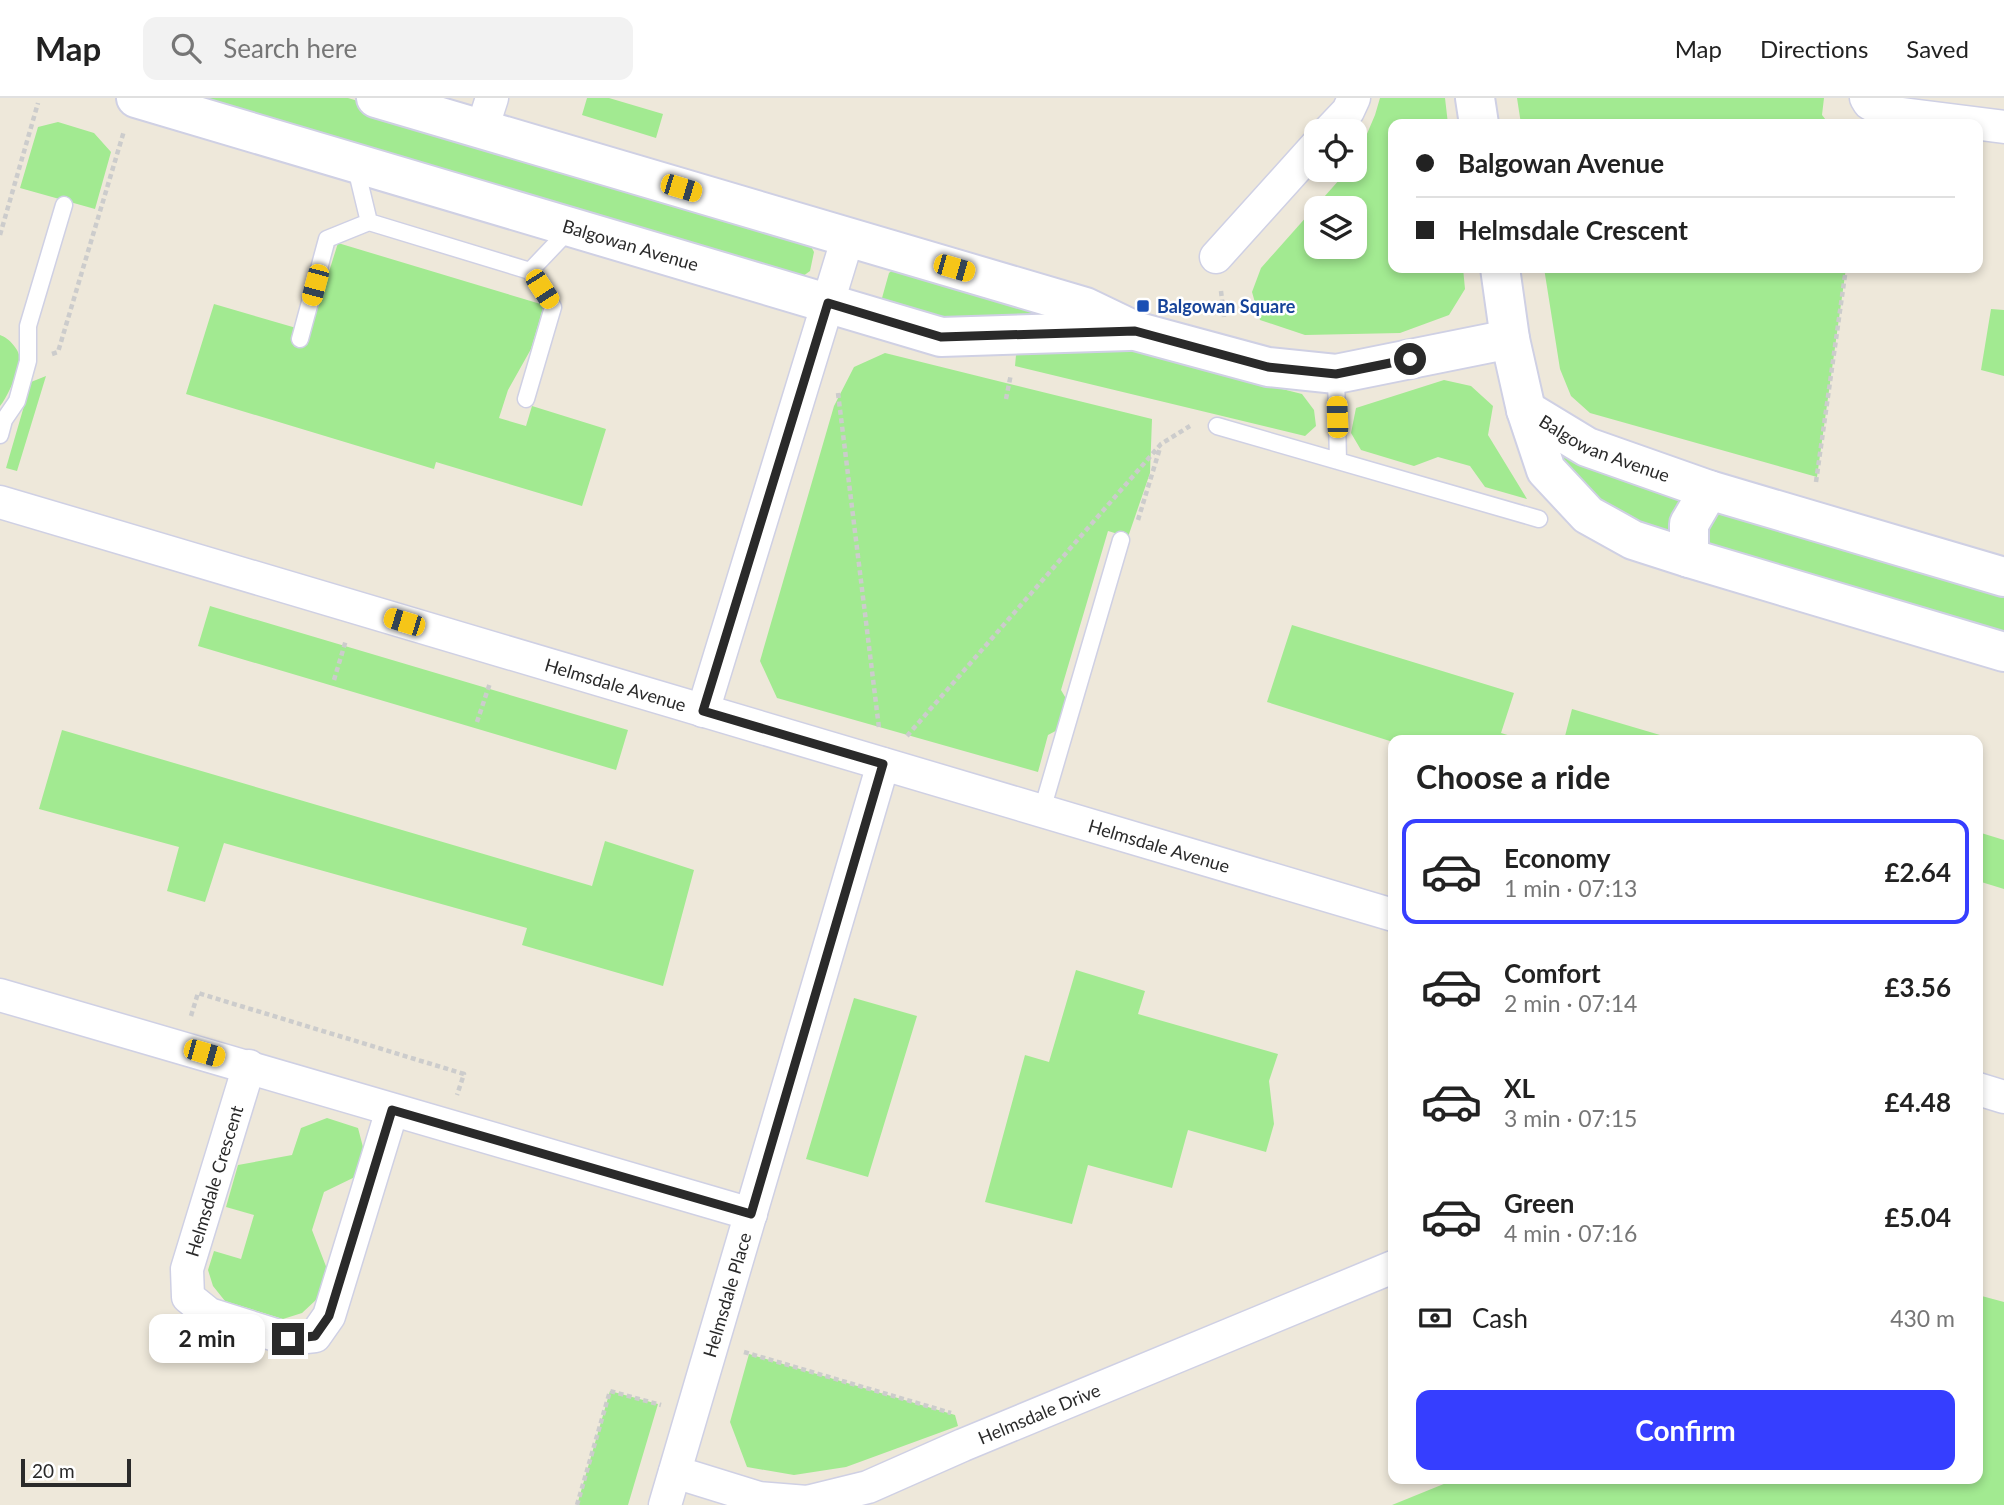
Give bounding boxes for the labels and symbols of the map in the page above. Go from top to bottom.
car [658,172,705,204]
street label: Balgowan Avenue [560,214,701,275]
car [931,252,978,284]
car [300,262,331,308]
car [522,266,563,312]
place label: Balgowan Square [1157,295,1296,317]
marker: Balgowan Square [1135,298,1151,314]
route start [1394,343,1426,375]
car [1326,396,1349,438]
street label: Balgowan Avenue [1535,410,1673,486]
car [381,606,428,638]
street label: Helmsdale Avenue [542,653,689,716]
street label: Helmsdale Avenue [1086,814,1232,877]
car [181,1037,228,1069]
street label: Helmsdale Crescent [181,1102,248,1259]
street label: Helmsdale Place [698,1230,756,1360]
callout: 2 min [148,1314,264,1364]
route end [272,1323,304,1355]
street label: Helmsdale Drive [975,1378,1103,1449]
scale bar [21,1456,131,1488]

